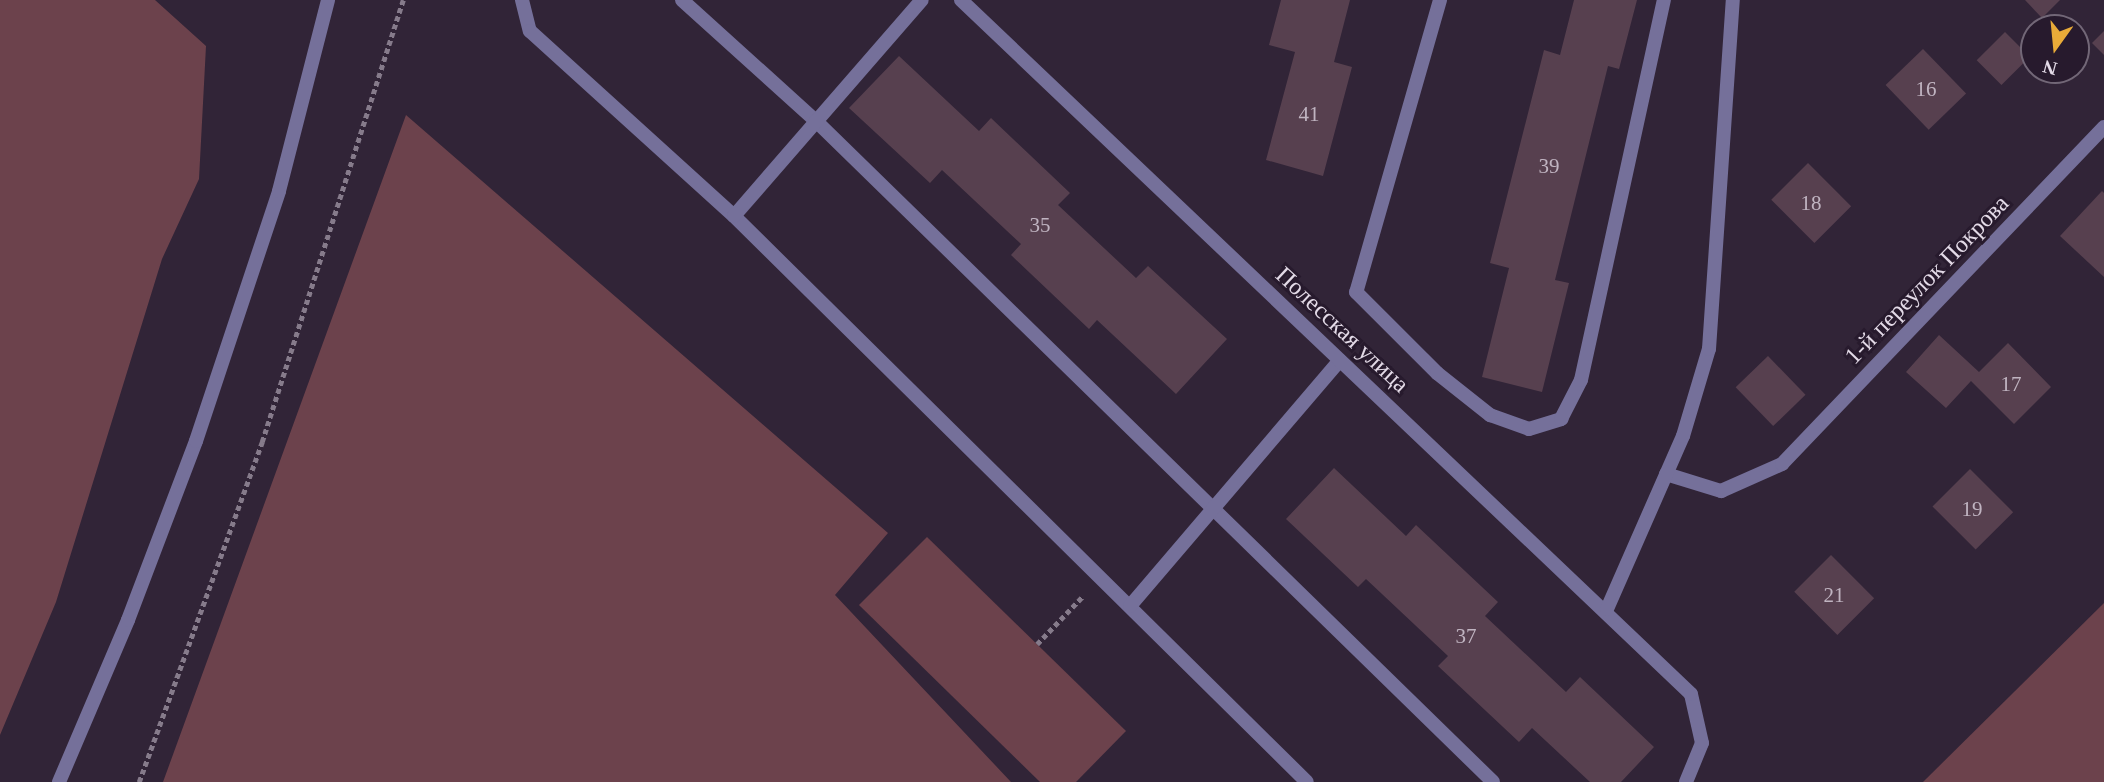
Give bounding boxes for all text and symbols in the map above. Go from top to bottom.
north arrow [2020,14,2090,84]
text: N [2041,56,2059,80]
house number: 16 [1916,76,1937,102]
house number: 41 [1298,101,1320,127]
house number: 39 [1538,153,1560,179]
house number: 18 [1800,190,1822,216]
street label: 1-й переулок Покрова [1839,190,2015,370]
house number: 35 [1030,212,1050,238]
street label: Полесская улица [1269,261,1415,399]
house number: 17 [2000,371,2022,397]
house number: 19 [1962,496,1982,522]
house number: 21 [1824,582,1844,608]
house number: 37 [1456,623,1476,649]

